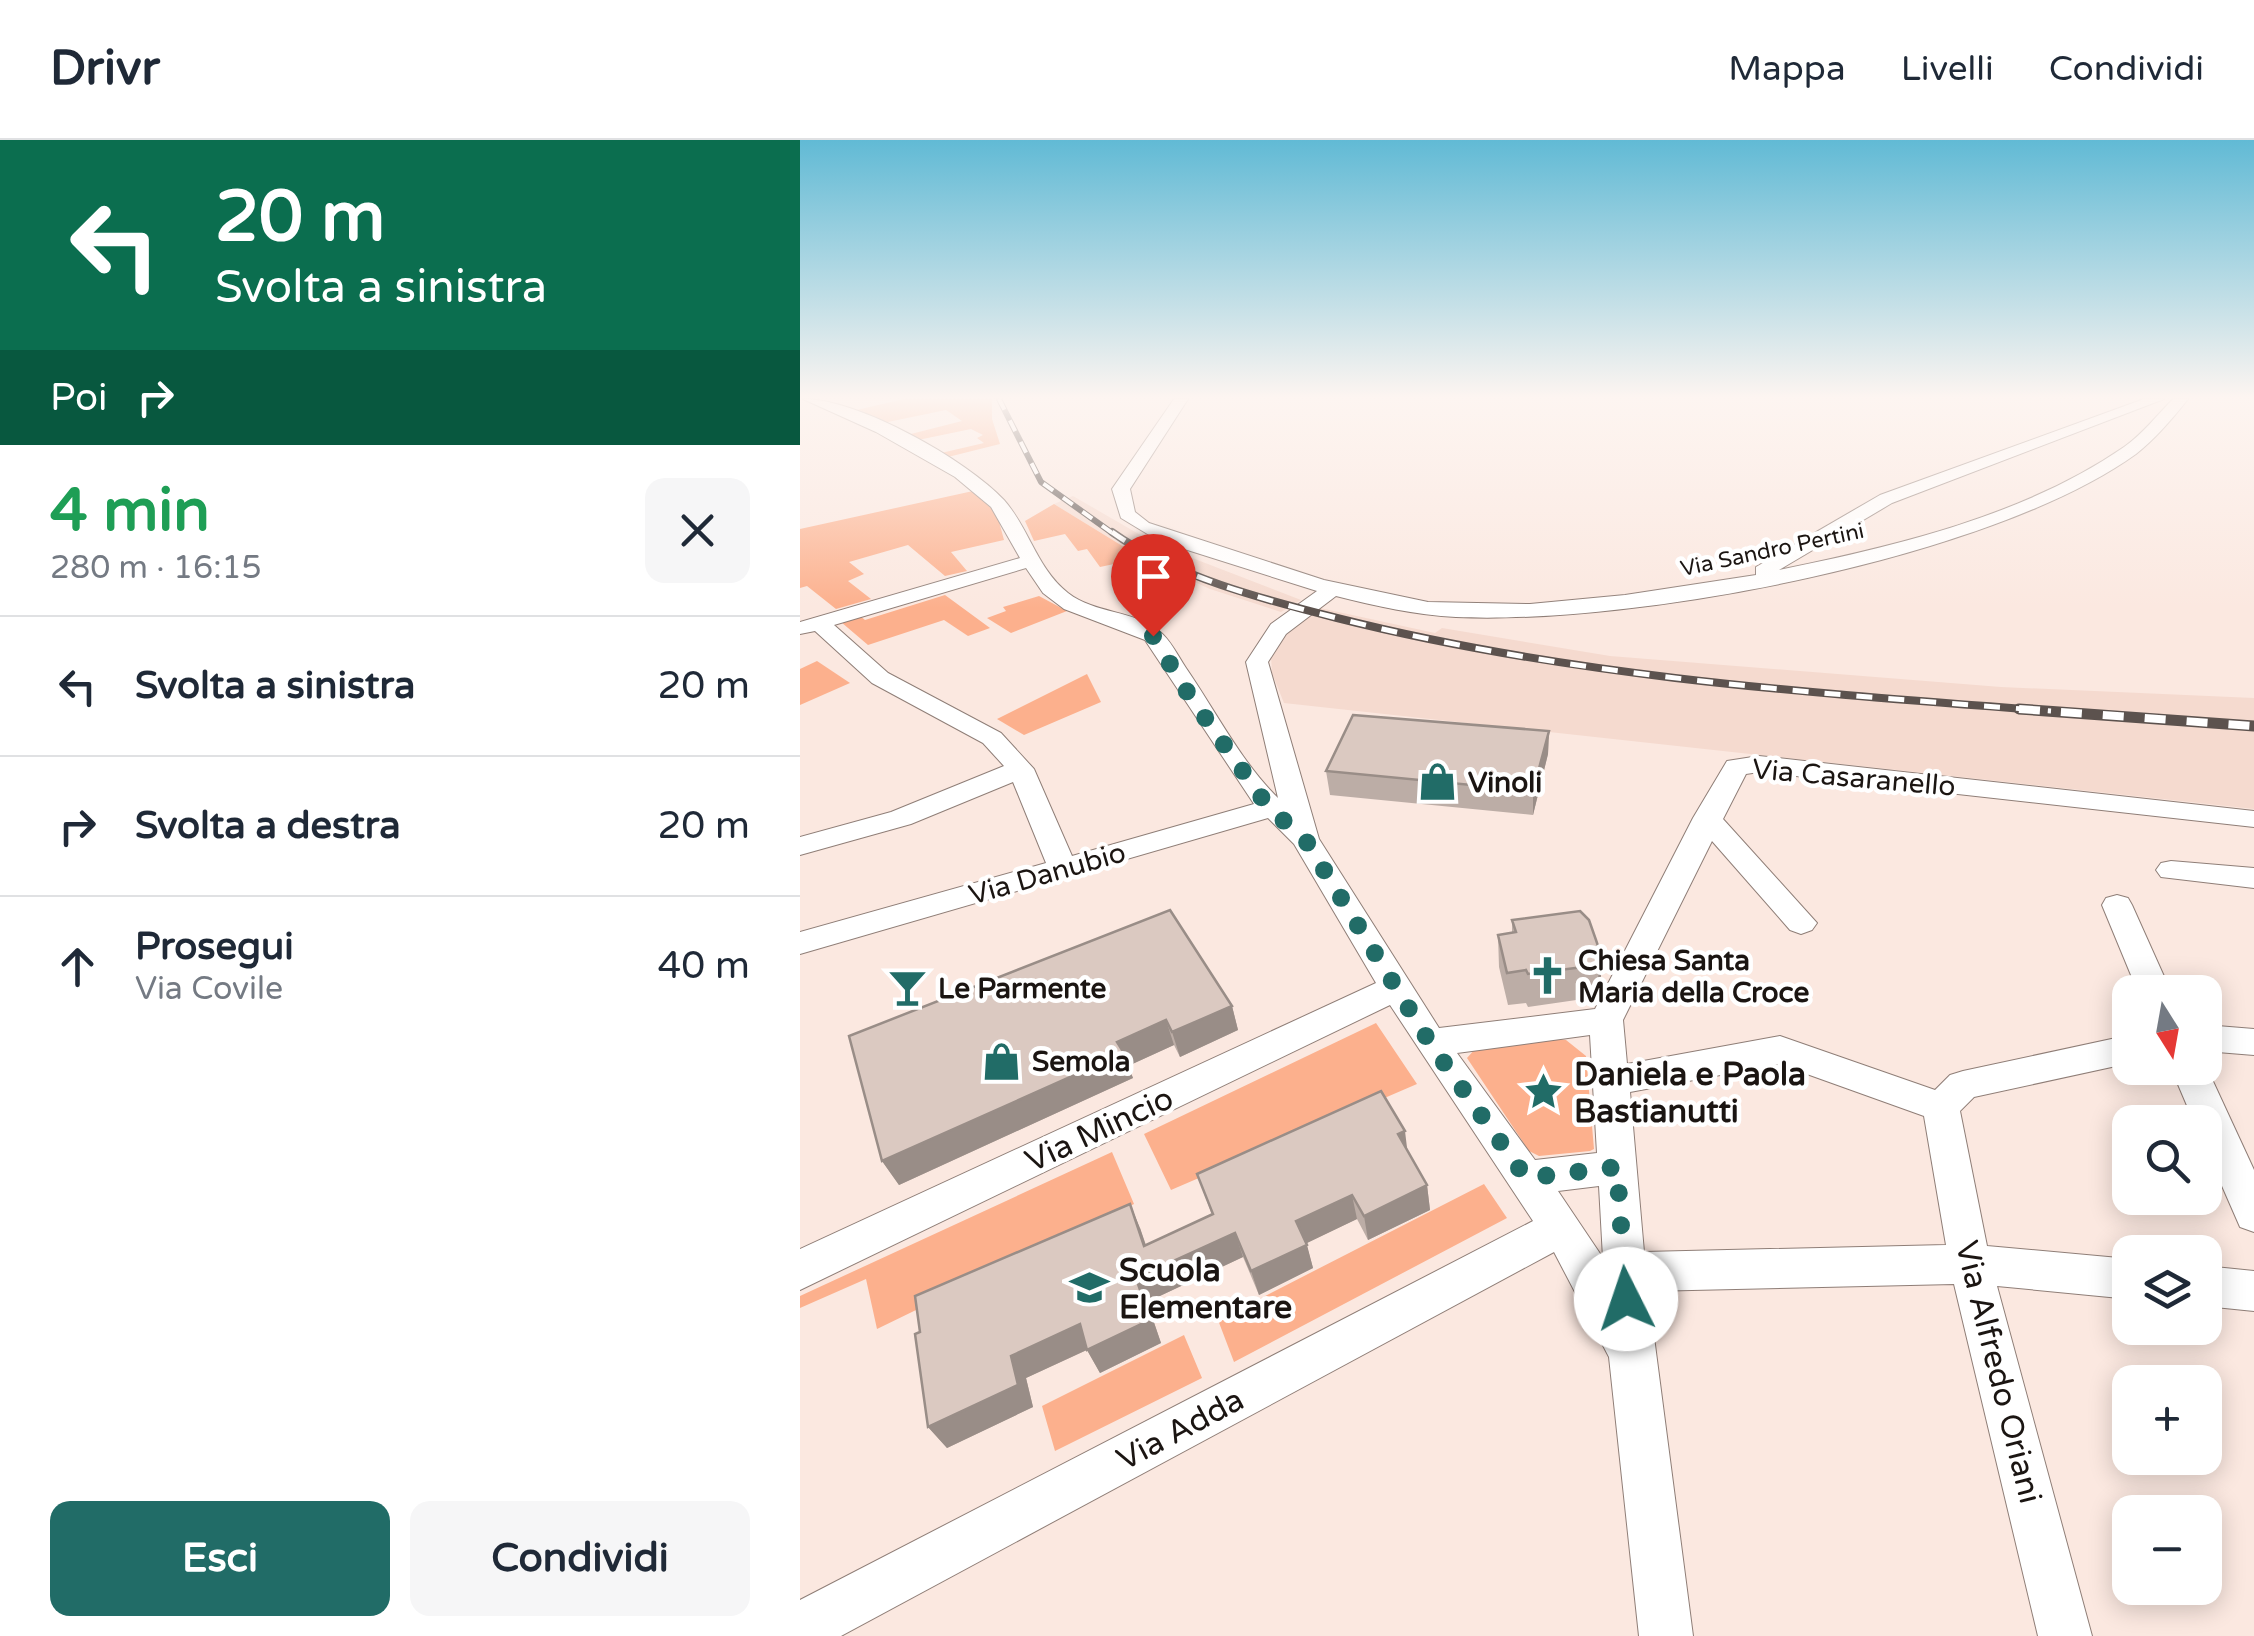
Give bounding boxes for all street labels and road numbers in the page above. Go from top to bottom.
street label: Via Sandro Pertini [1678,518,1866,582]
street label: Via Casaranello [1751,752,1957,804]
street label: Via Danubio [965,835,1129,913]
street label: Via Mincio [1019,1079,1179,1181]
street label: Via Alfredo Oriani [1947,1237,2049,1507]
street label: Via Adda [1111,1381,1250,1479]

